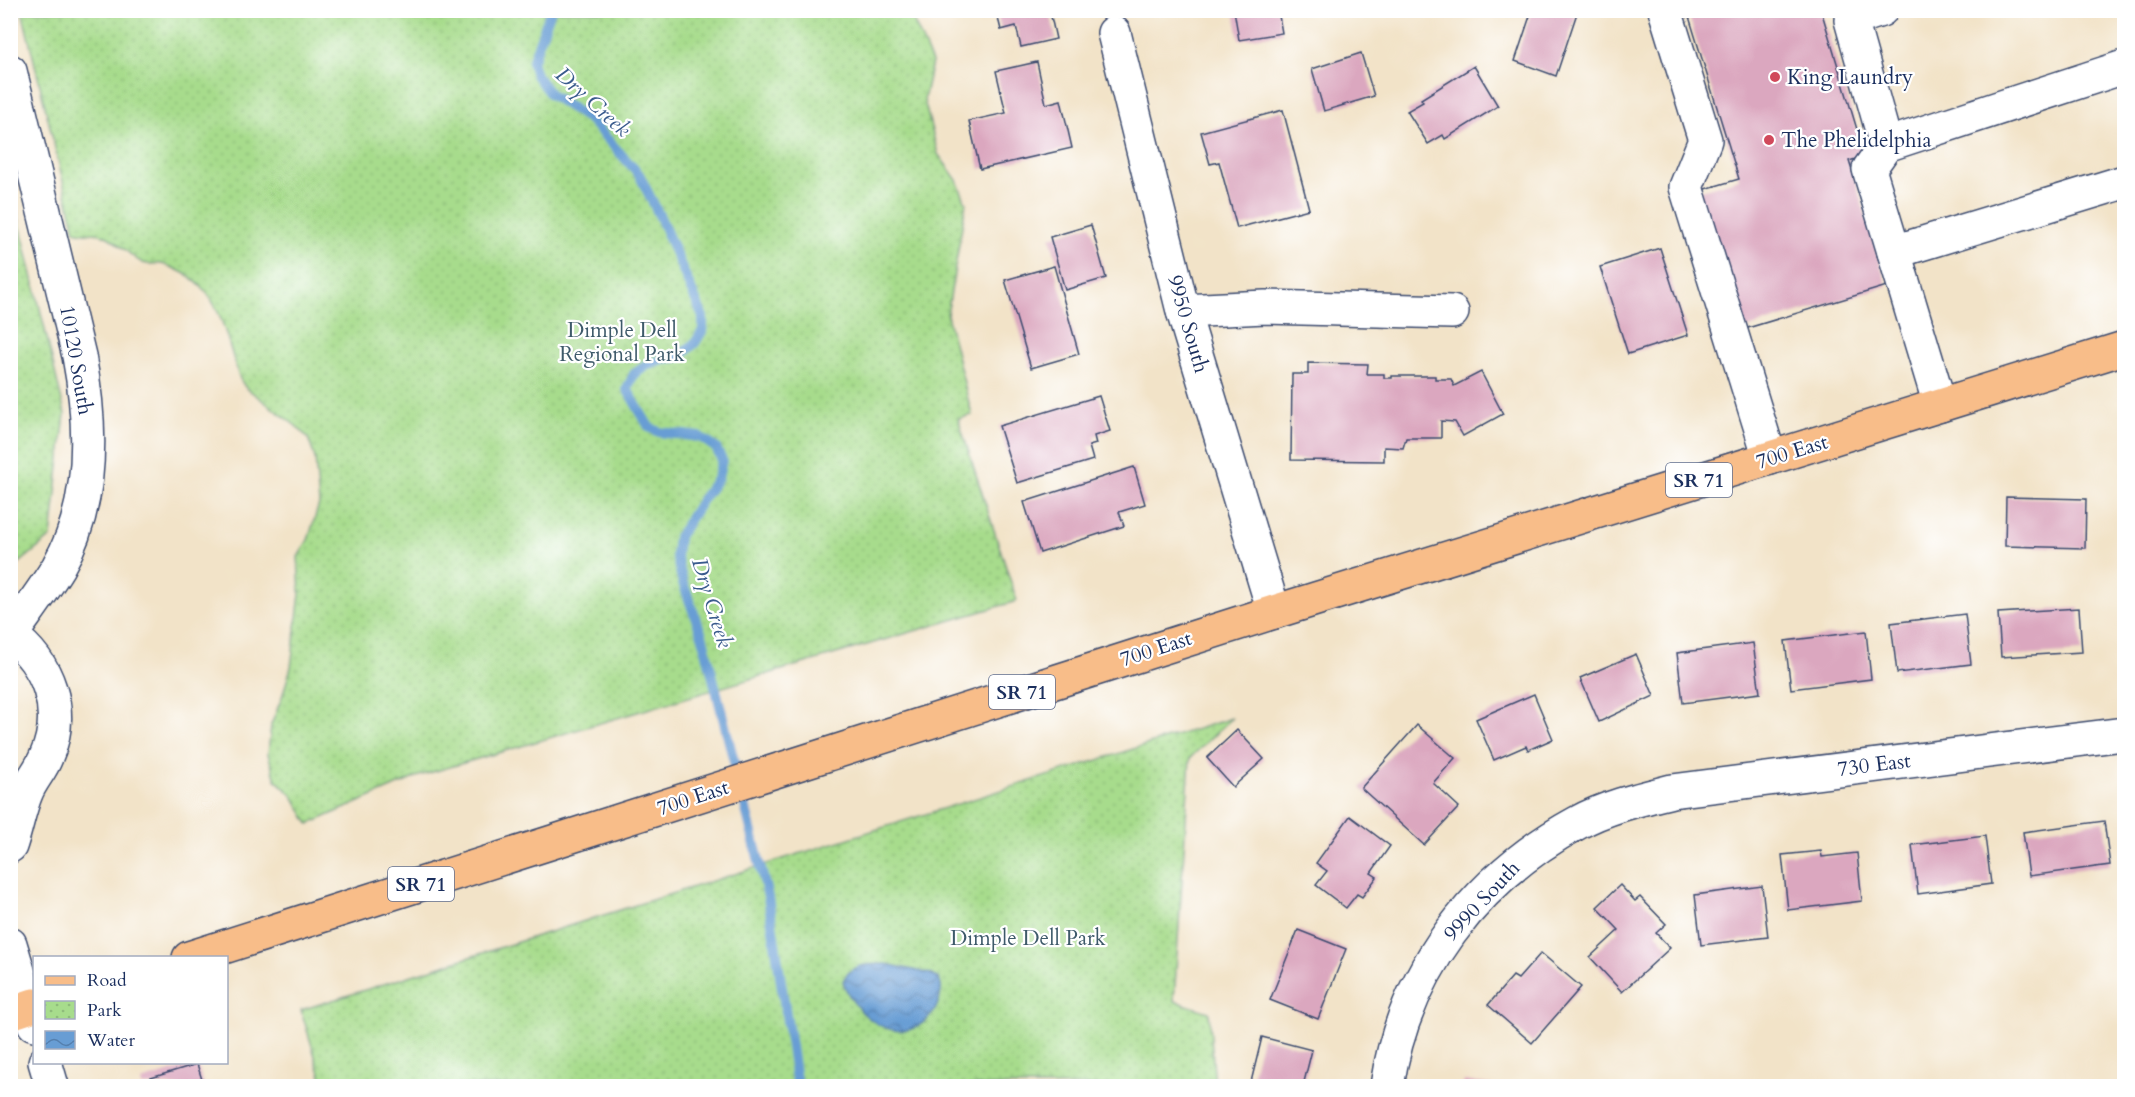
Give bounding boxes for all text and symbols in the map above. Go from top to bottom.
water label: Dry Creek [549,60,637,144]
place label: King Laundry [1787,63,1913,92]
marker: King Laundry [1768,70,1782,84]
place label: The Phelidelphia [1781,126,1932,155]
marker: The Phelidelphia [1762,133,1776,147]
street label: 9950 South [1160,272,1216,377]
street label: 10120 South [52,303,100,418]
park label: Dimple Dell Regional Park [559,316,686,369]
street label: 700 East [1753,427,1832,477]
road number: SR 71 [1666,463,1732,497]
water label: Dry Creek [684,554,740,652]
street label: 700 East [1117,624,1196,674]
road number: SR 71 [989,675,1055,709]
street label: 730 East [1836,746,1913,784]
street label: 700 East [654,773,733,823]
street label: 9990 South [1437,854,1527,948]
road number: SR 71 [388,867,454,901]
park label: Dimple Dell Park [950,924,1107,953]
legend [33,956,228,1064]
text: Road [87,968,127,993]
text: Park [87,998,122,1023]
text: Water [86,1028,136,1053]

